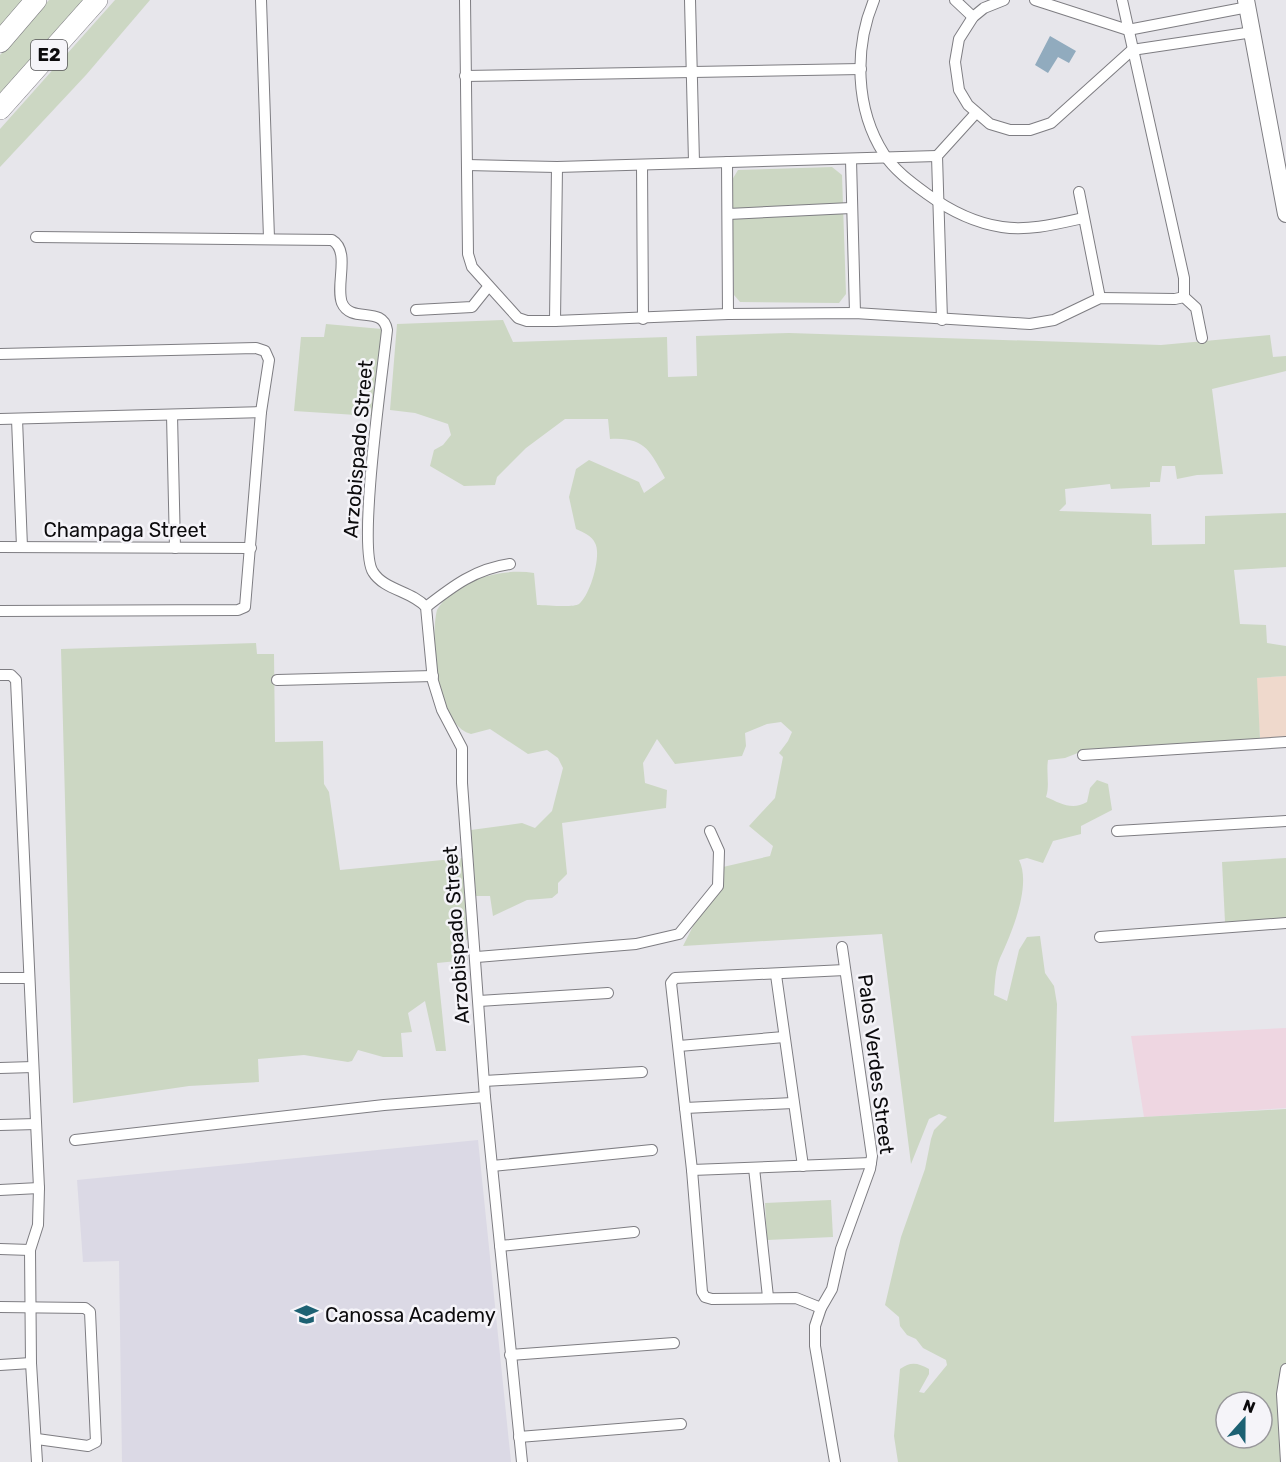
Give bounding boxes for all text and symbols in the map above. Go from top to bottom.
road number: E2 [31,40,67,70]
street label: Arzobispado Street [338,359,378,539]
street label: Champaga Street [44,518,207,542]
street label: Arzobispado Street [438,845,474,1025]
street label: Palos Verdes Street [853,973,899,1156]
school or university icon: Canossa Academy [294,1302,320,1328]
place label: Canossa Academy [325,1303,496,1327]
north arrow [1214,1390,1274,1450]
text: N [1240,1396,1258,1417]

